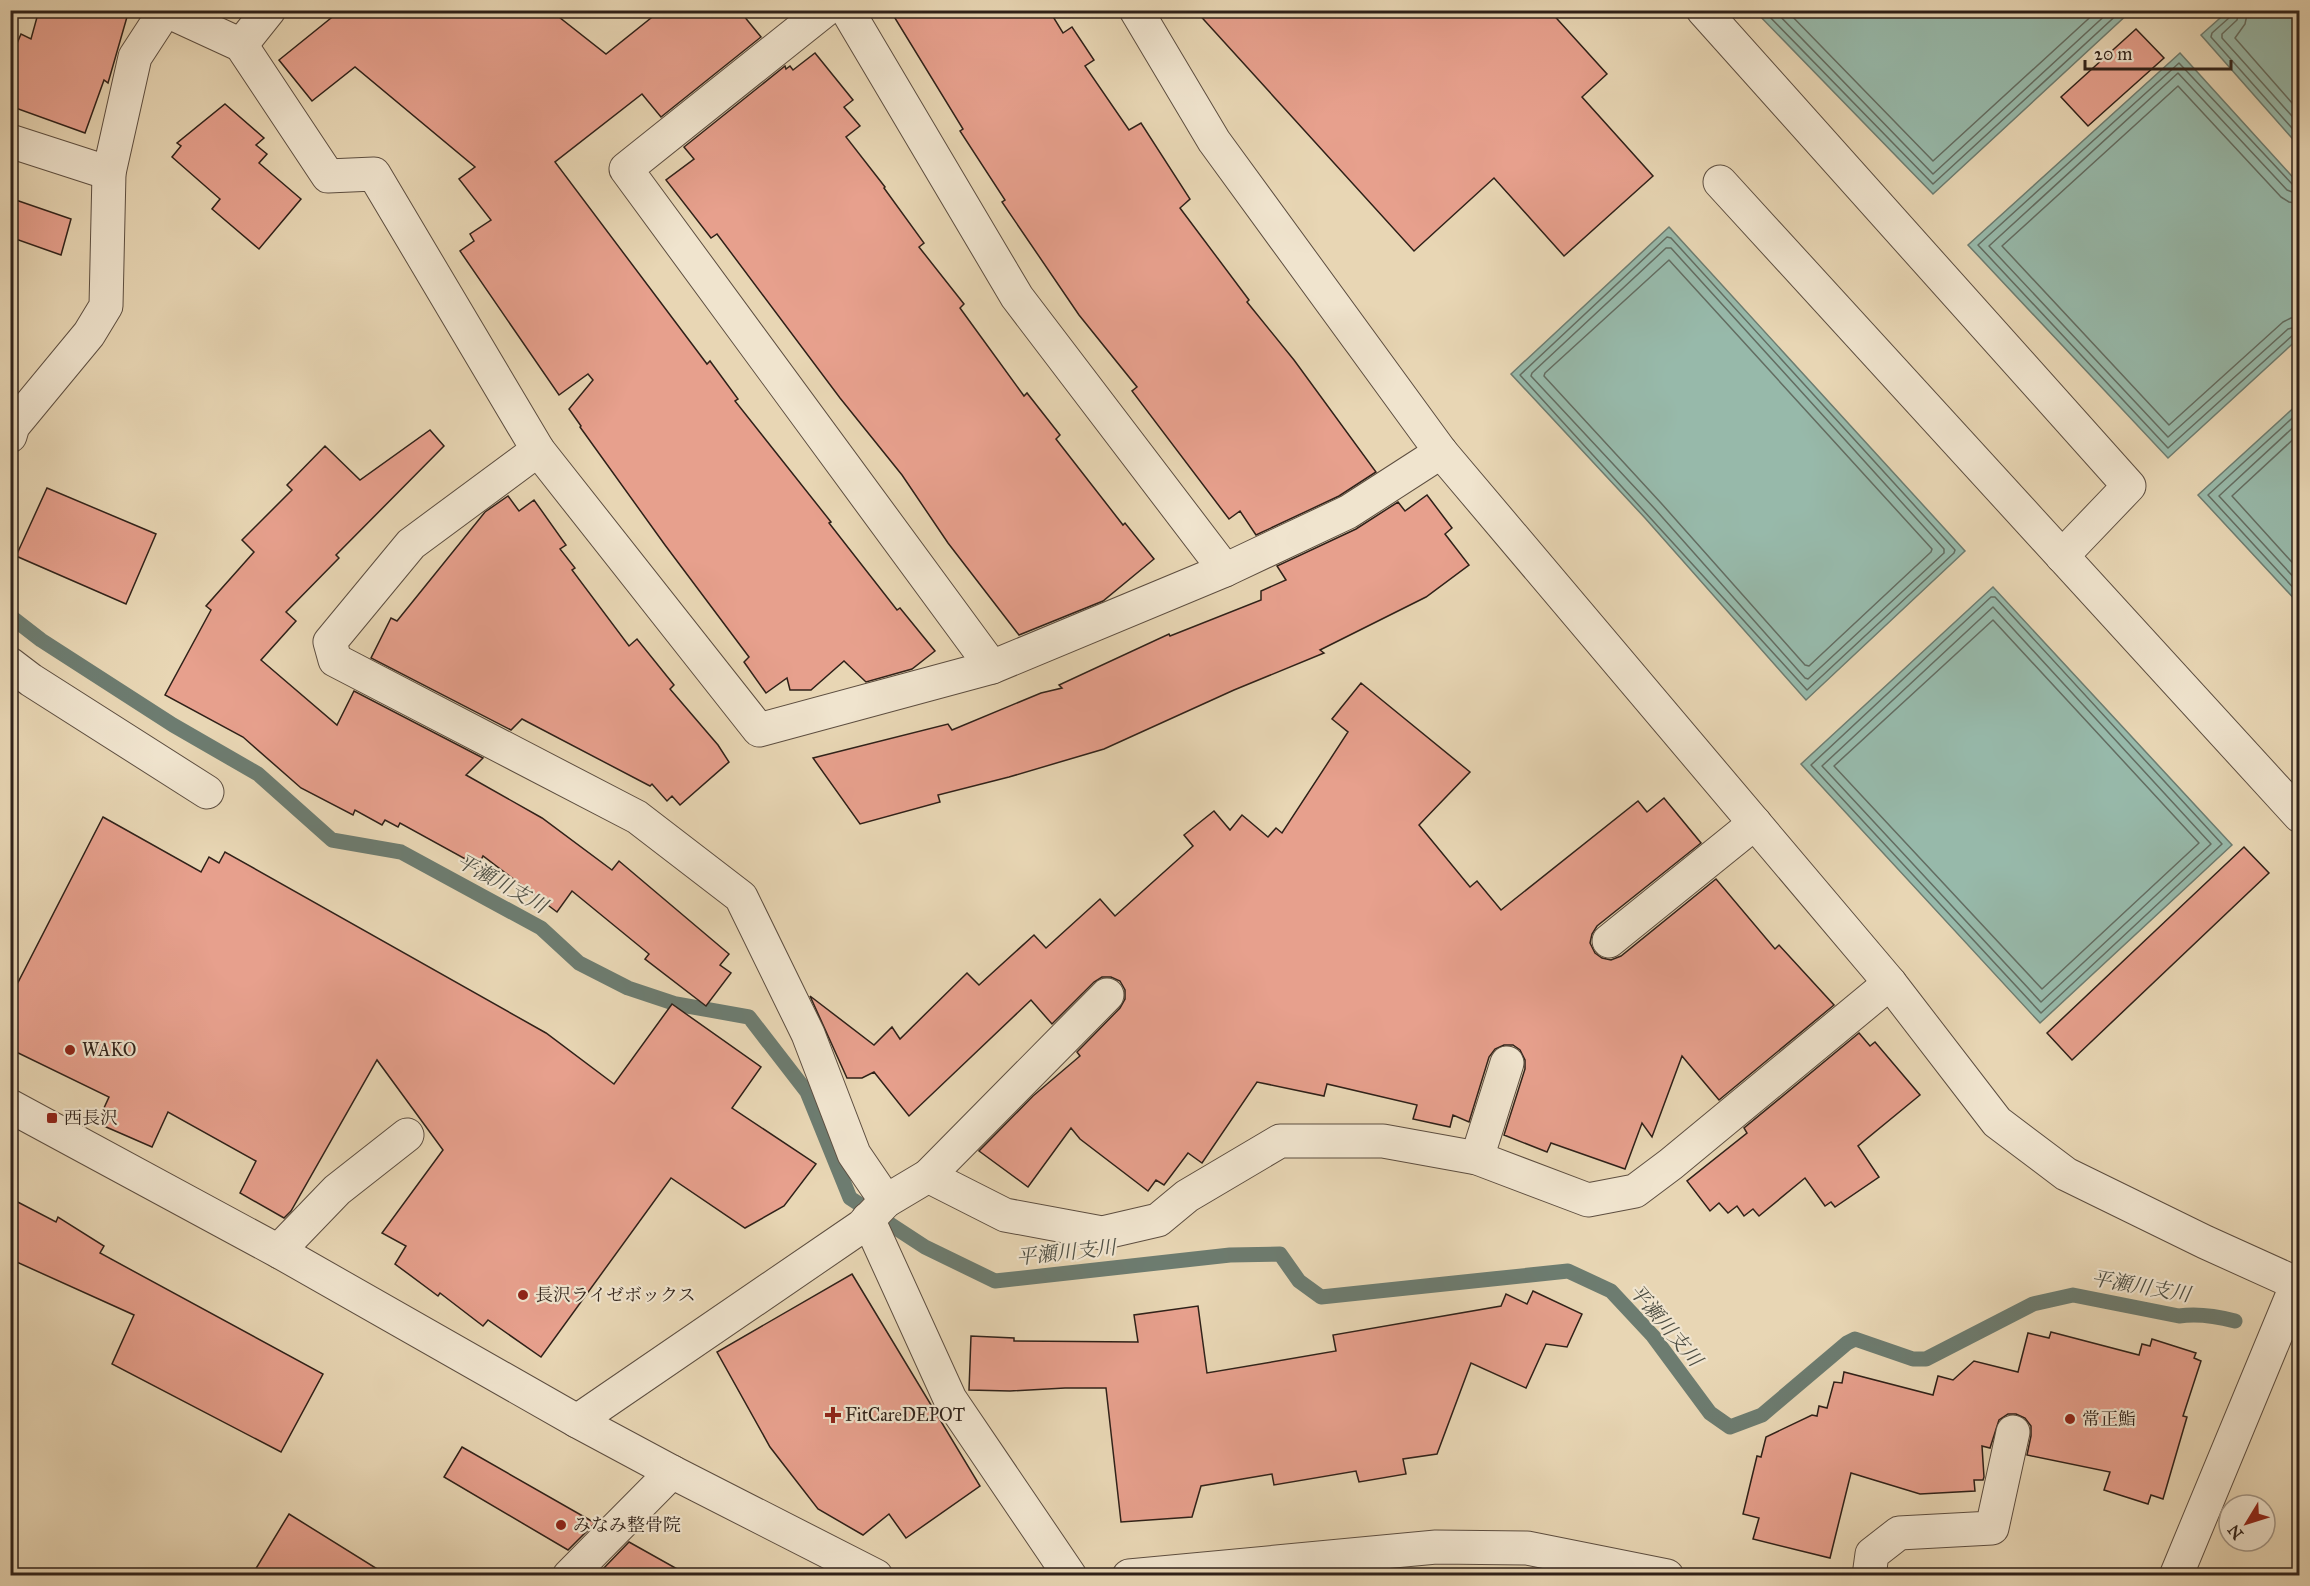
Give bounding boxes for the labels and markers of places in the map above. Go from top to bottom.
place label: WAKO [82,1039,136,1061]
marker: WAKO [63,1043,77,1057]
place label: 西長沢 [64,1107,118,1129]
marker: 西長沢 [45,1111,59,1125]
place label: 長沢ライゼボックス [535,1284,696,1306]
marker: 長沢ライゼボックス [516,1288,530,1302]
place label: FitCareDEPOT [845,1404,965,1426]
marker: FitCareDEPOT [826,1408,840,1422]
place label: 常正鮨 [2082,1408,2136,1430]
marker: 常正鮨 [2063,1412,2077,1426]
place label: みなみ整骨院 [573,1514,681,1536]
marker: みなみ整骨院 [554,1518,568,1532]

